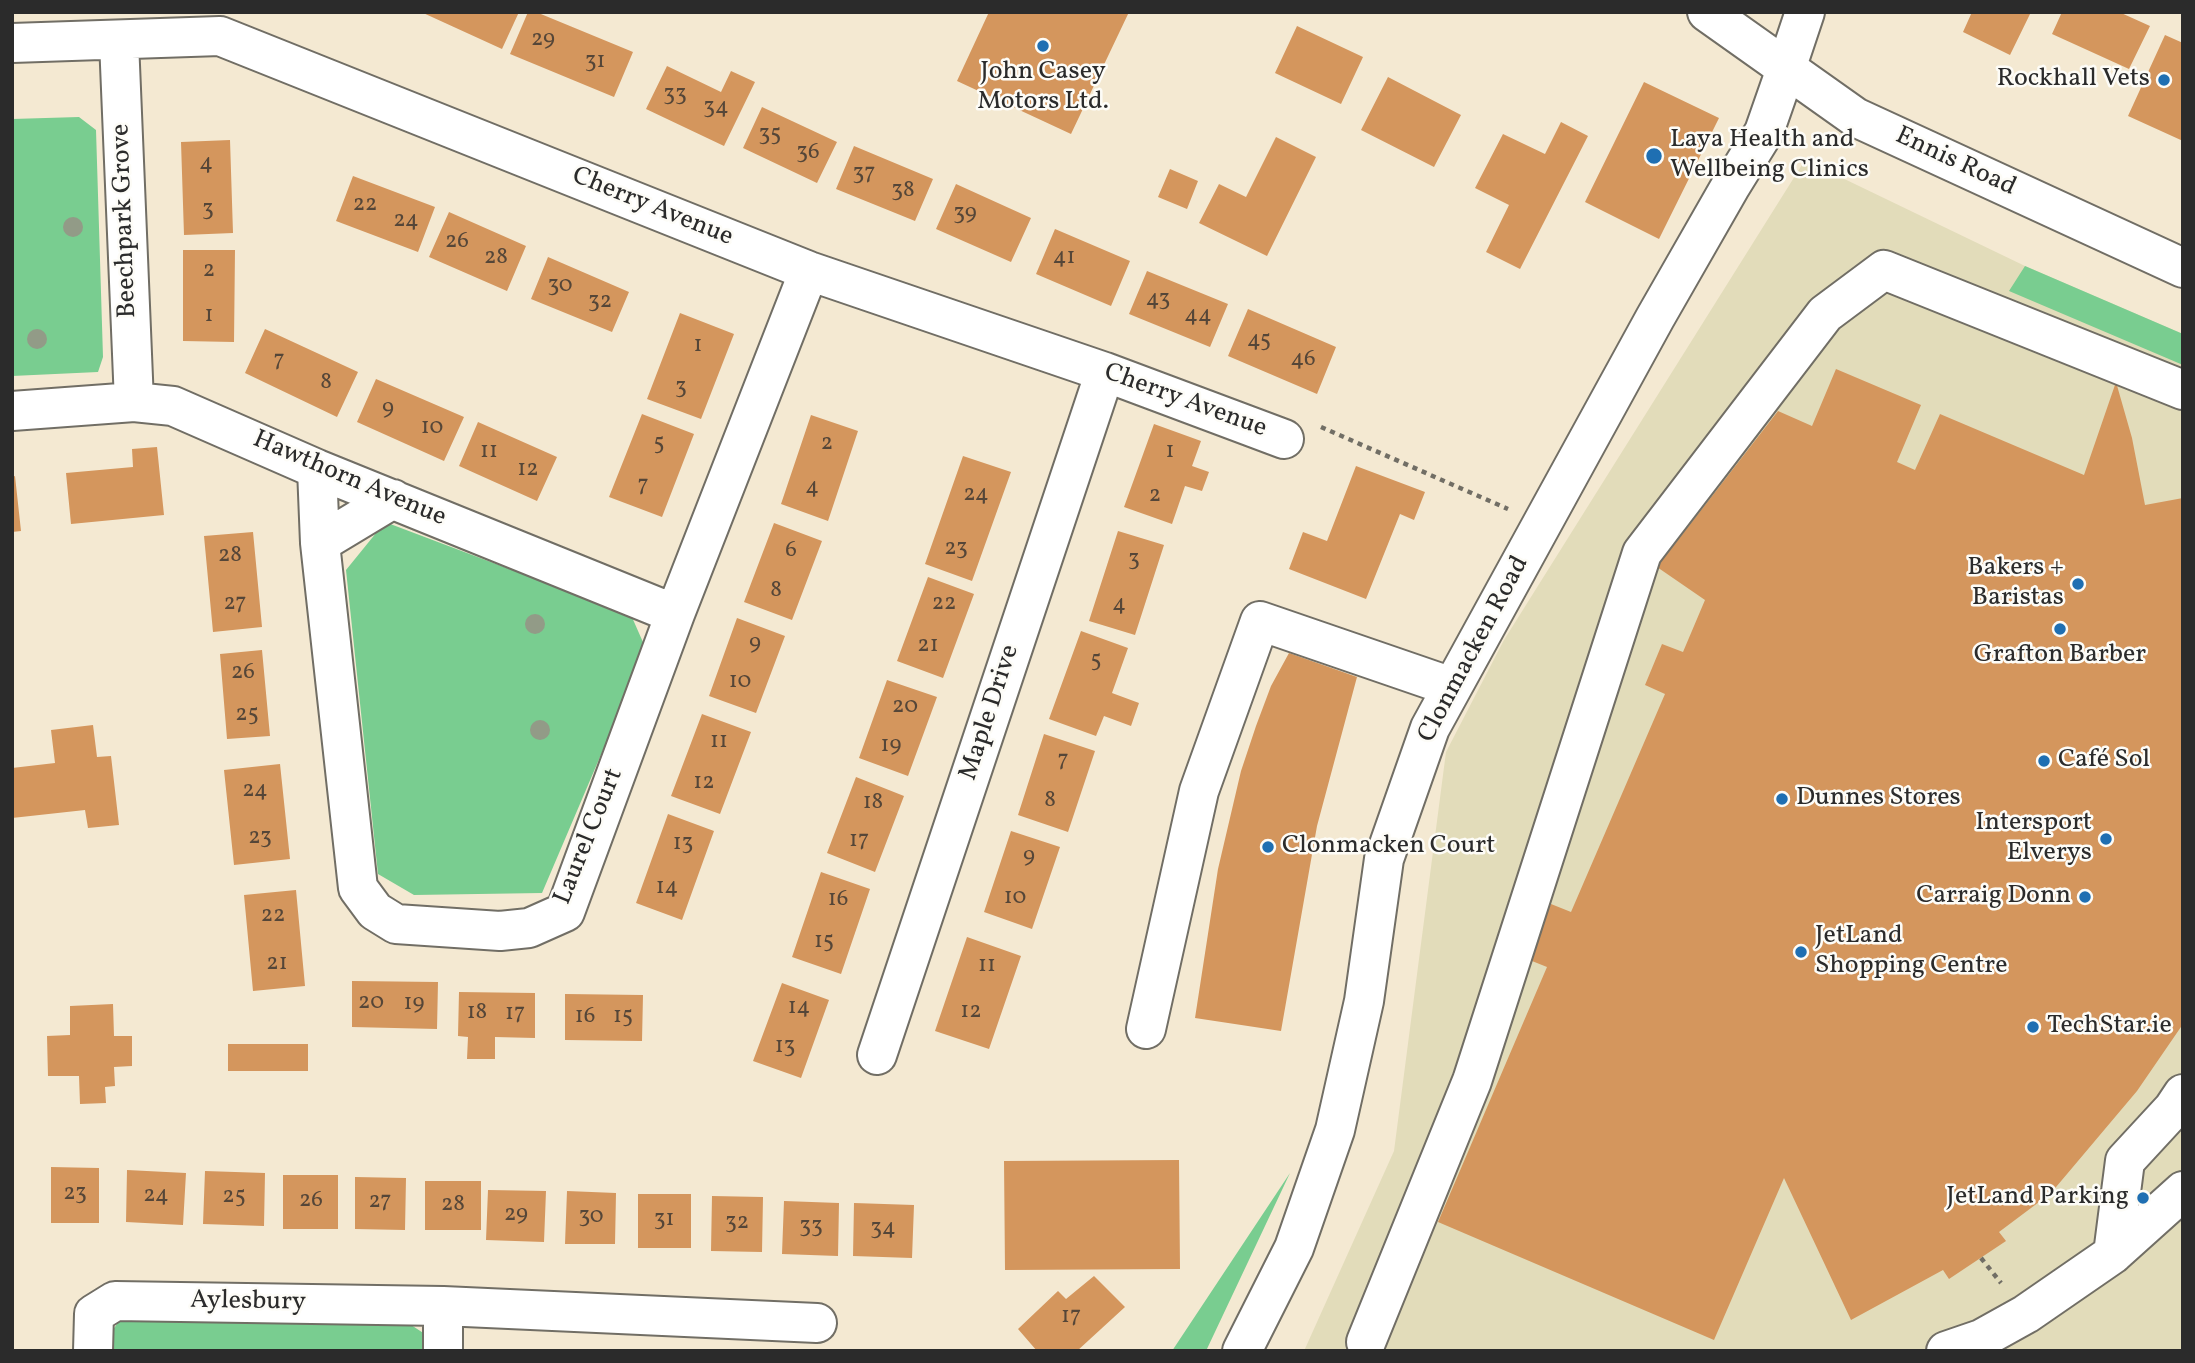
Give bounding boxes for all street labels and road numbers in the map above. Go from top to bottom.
street label: Ennis Road [1890,121,2020,205]
street label: Beechpark Grove [107,123,145,319]
street label: Cherry Avenue [567,162,737,254]
street label: Cherry Avenue [1099,358,1271,446]
street label: Hawthorn Avenue [248,425,450,535]
street label: Clonmacken Road [1413,551,1537,749]
street label: Maple Drive [954,641,1028,785]
street label: Laurel Court [549,764,631,910]
street label: Aylesbury [190,1286,306,1320]

